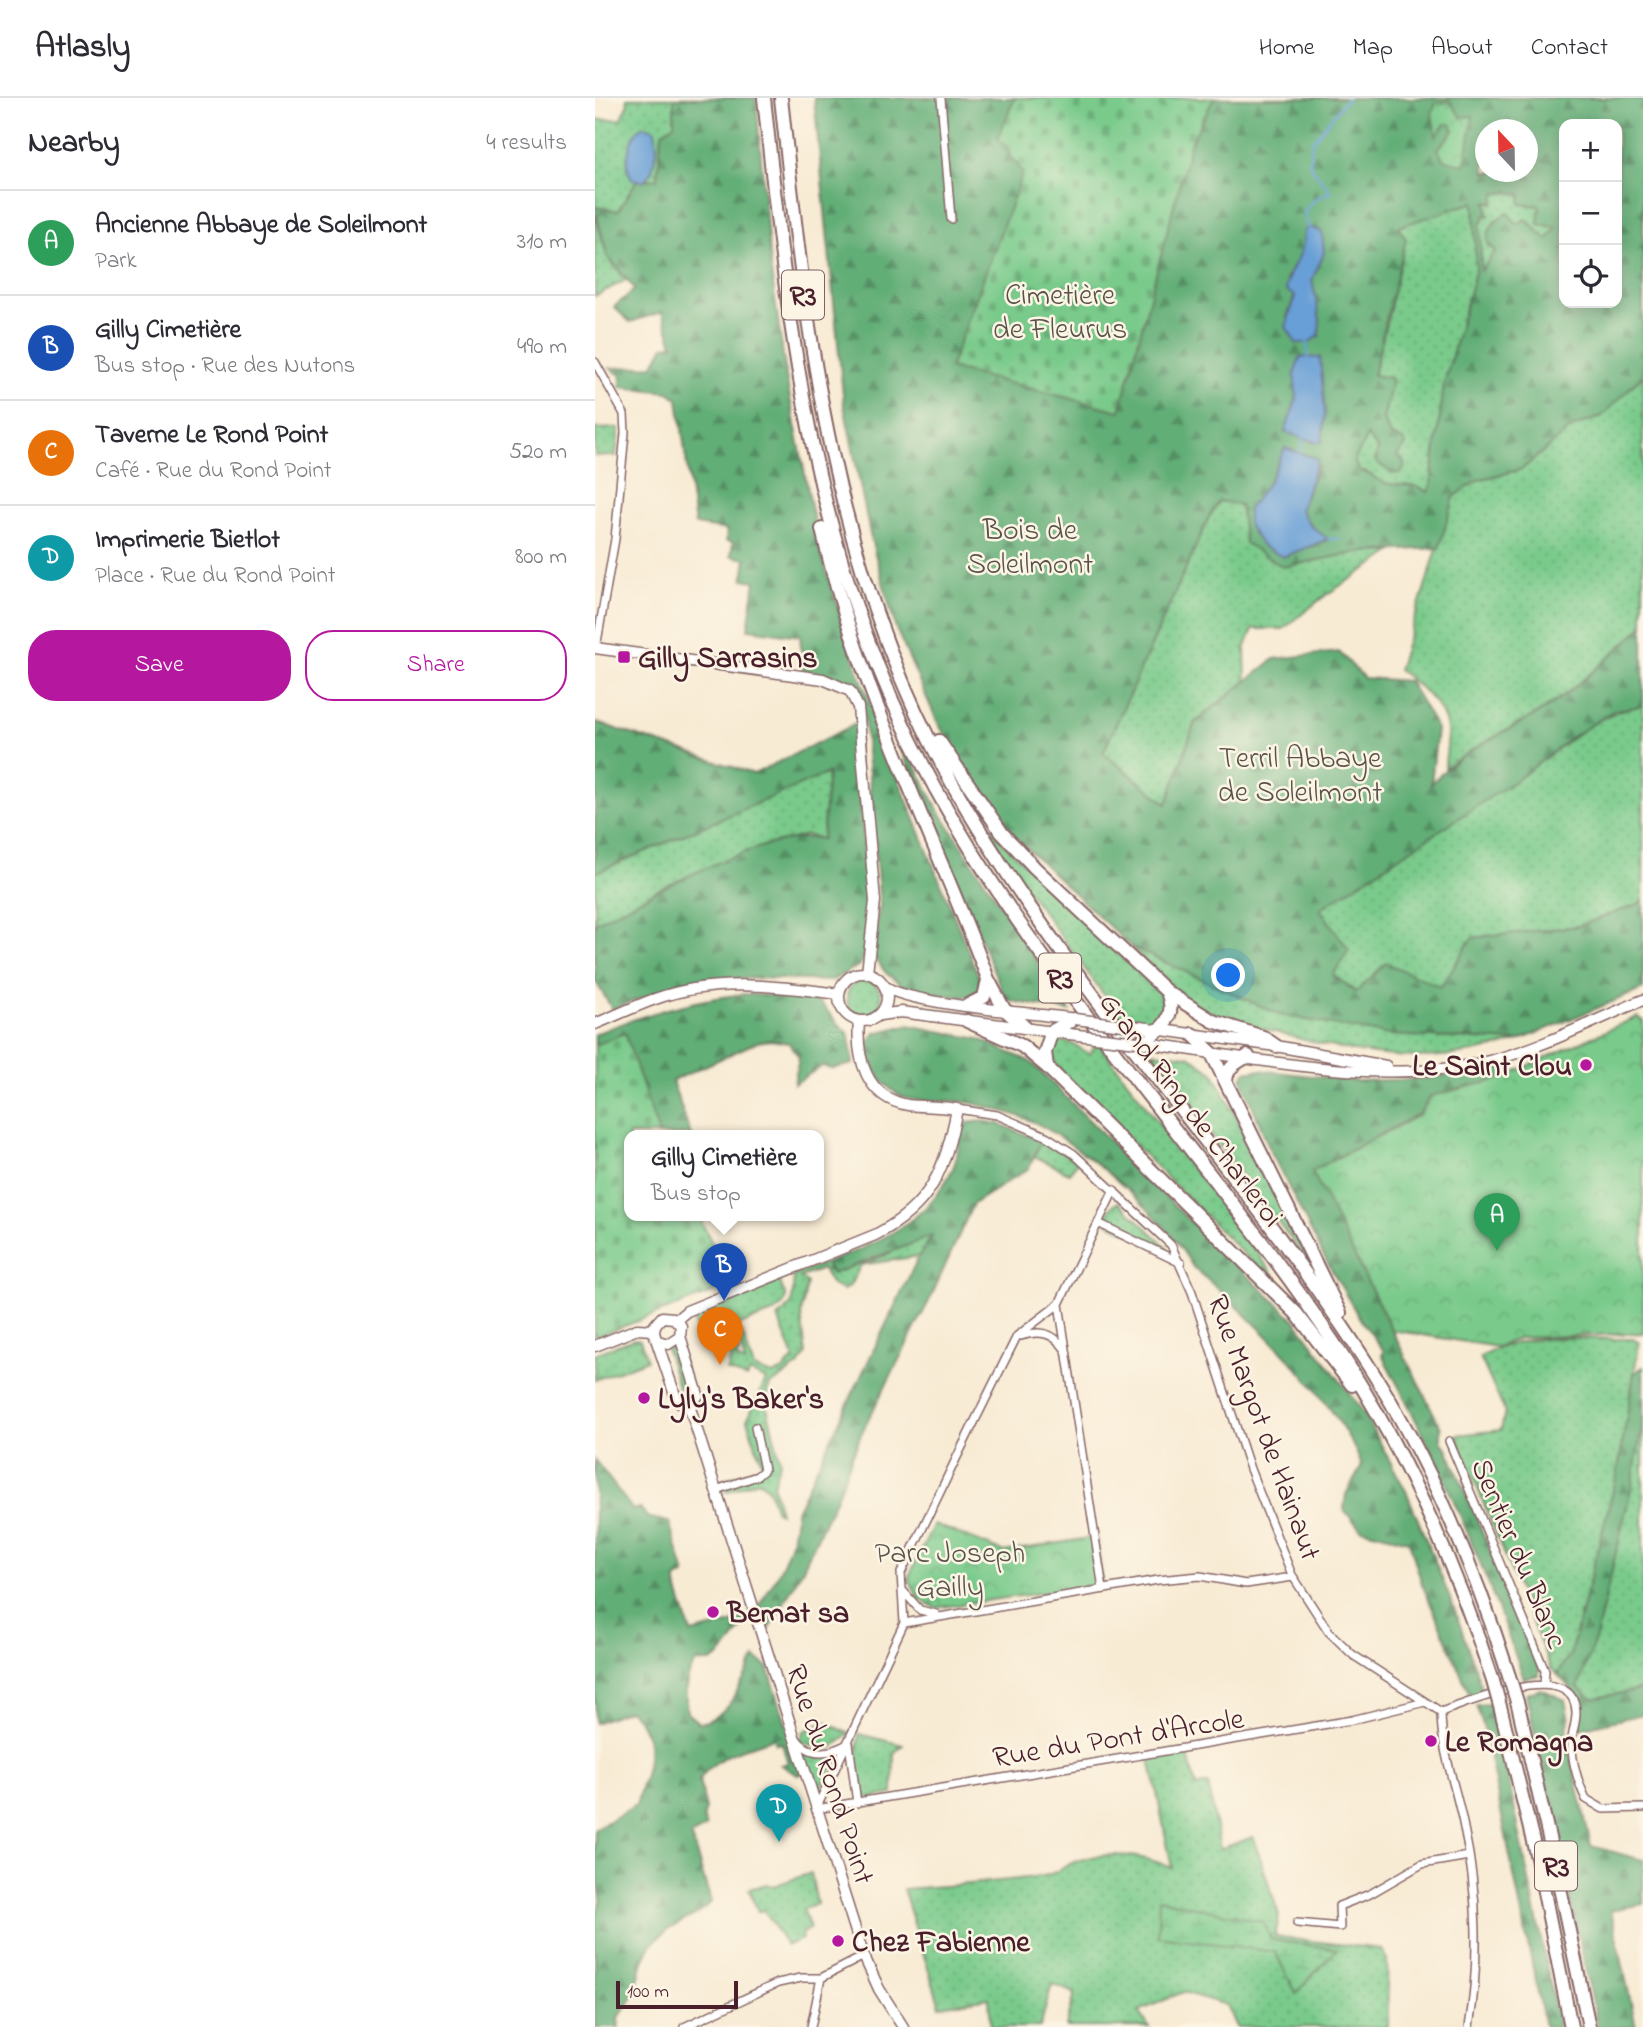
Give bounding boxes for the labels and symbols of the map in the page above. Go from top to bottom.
north arrow [1475,119,1538,182]
road number: R3 [782,270,824,320]
park label: Cimetière de Fleurus [993,275,1127,353]
park label: Bois de Soleilmont [967,510,1093,588]
place label: Gilly Sarrasins [638,638,817,682]
marker: Gilly Sarrasins [616,649,632,665]
park label: Terril Abbaye de Soleilmont [1218,738,1382,816]
road number: R3 [1039,954,1081,1002]
your location [1211,958,1245,992]
street label: Grand Ring de Charleroi [1087,984,1293,1237]
place label: Le Saint Clou [1413,1046,1572,1090]
marker: Le Saint Clou [1578,1057,1594,1073]
pin: A [1474,1193,1520,1251]
pin: B [701,1243,747,1301]
street label: Rue Margot de Hainaut [1194,1289,1331,1567]
pin: C [697,1307,743,1365]
place label: Lyly's Baker's [658,1379,824,1423]
marker: Lyly's Baker's [636,1390,652,1406]
street label: Sentier du Blanc [1457,1452,1577,1657]
park label: Parc Joseph Gailly [875,1533,1025,1611]
place label: Bemat sa [725,1593,849,1637]
marker: Bemat sa [705,1604,721,1620]
street label: Rue du Rond Point [772,1659,884,1891]
street label: Rue du Pont d'Arcole [990,1698,1248,1782]
place label: Le Romagna [1445,1722,1593,1767]
marker: Le Romagna [1423,1733,1439,1749]
pin: D [756,1784,802,1842]
road number: R3 [1535,1842,1577,1890]
place label: Chez Fabienne [852,1922,1031,1966]
marker: Chez Fabienne [830,1933,846,1949]
scale bar [616,1978,739,2010]

